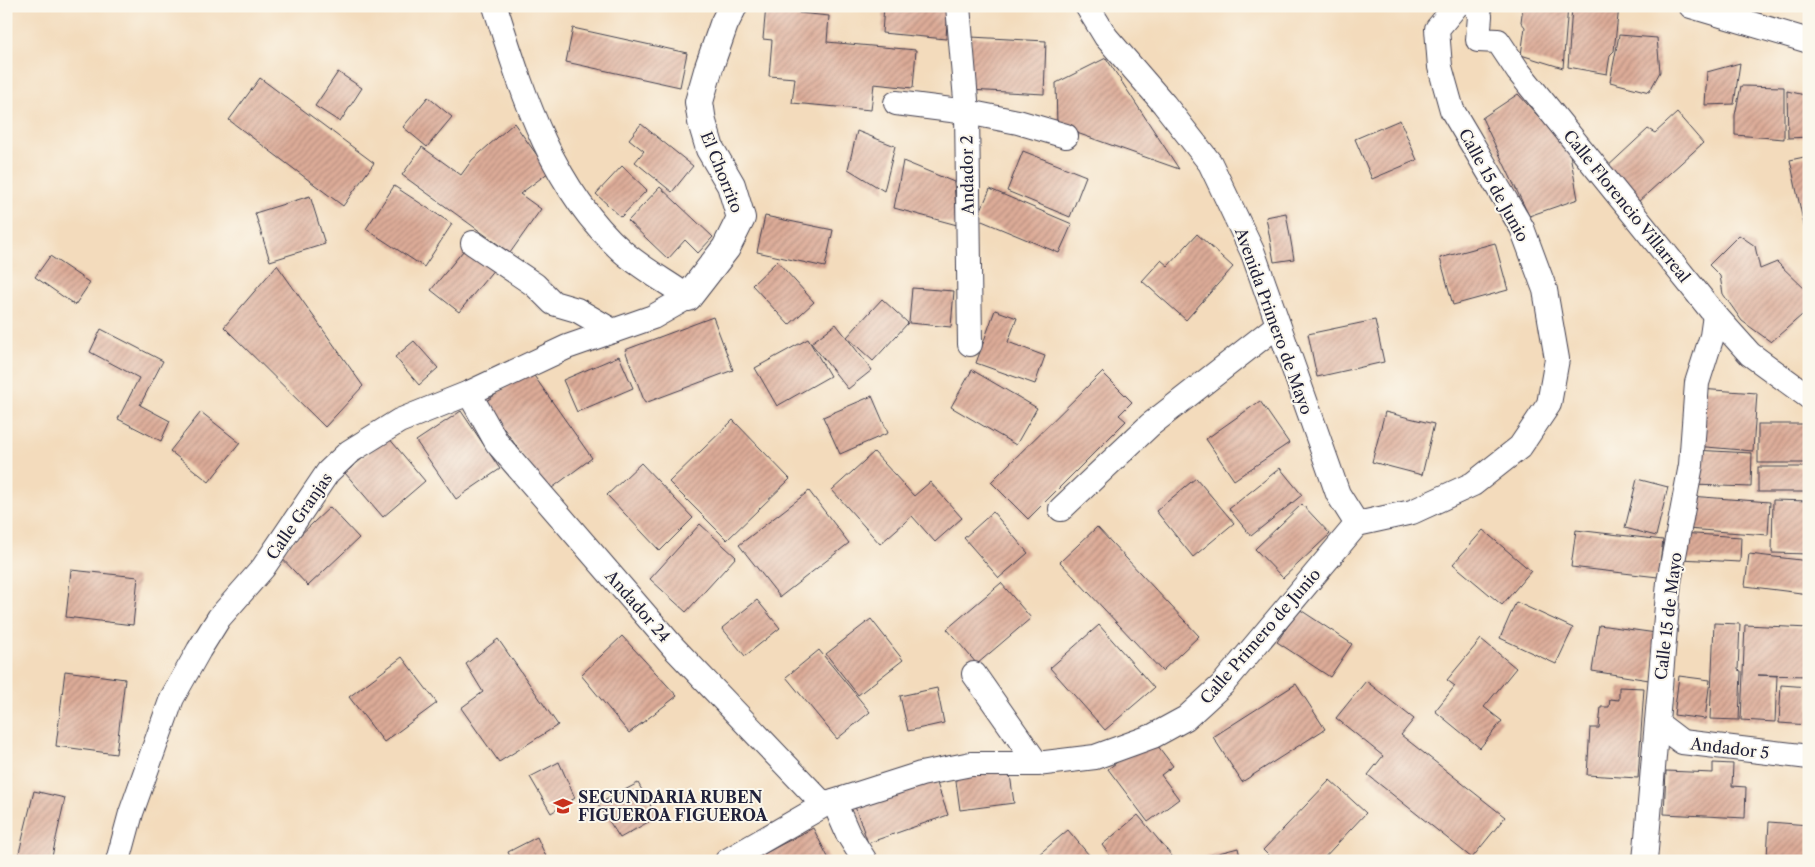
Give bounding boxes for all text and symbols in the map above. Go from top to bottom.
street label: Calle 15 de Junio [1455,125,1533,245]
street label: Calle Florencio Villarreal [1559,126,1695,286]
street label: El Chorrito [697,128,747,216]
street label: Andador 2 [956,135,978,216]
street label: Avenida Primero de Mayo [1231,224,1317,417]
street label: Calle Granjas [262,469,336,563]
street label: Calle 15 de Mayo [1650,551,1686,681]
street label: Calle Primero de Junio [1196,564,1324,708]
street label: Andador 24 [601,565,675,646]
street label: Andador 5 [1689,733,1770,763]
place label: SECUNDARIA RUBEN FIGUEROA FIGUEROA [578,787,768,825]
school or university icon: SECUNDARIA RUBEN FIGUEROA FIGUEROA [552,795,574,817]

